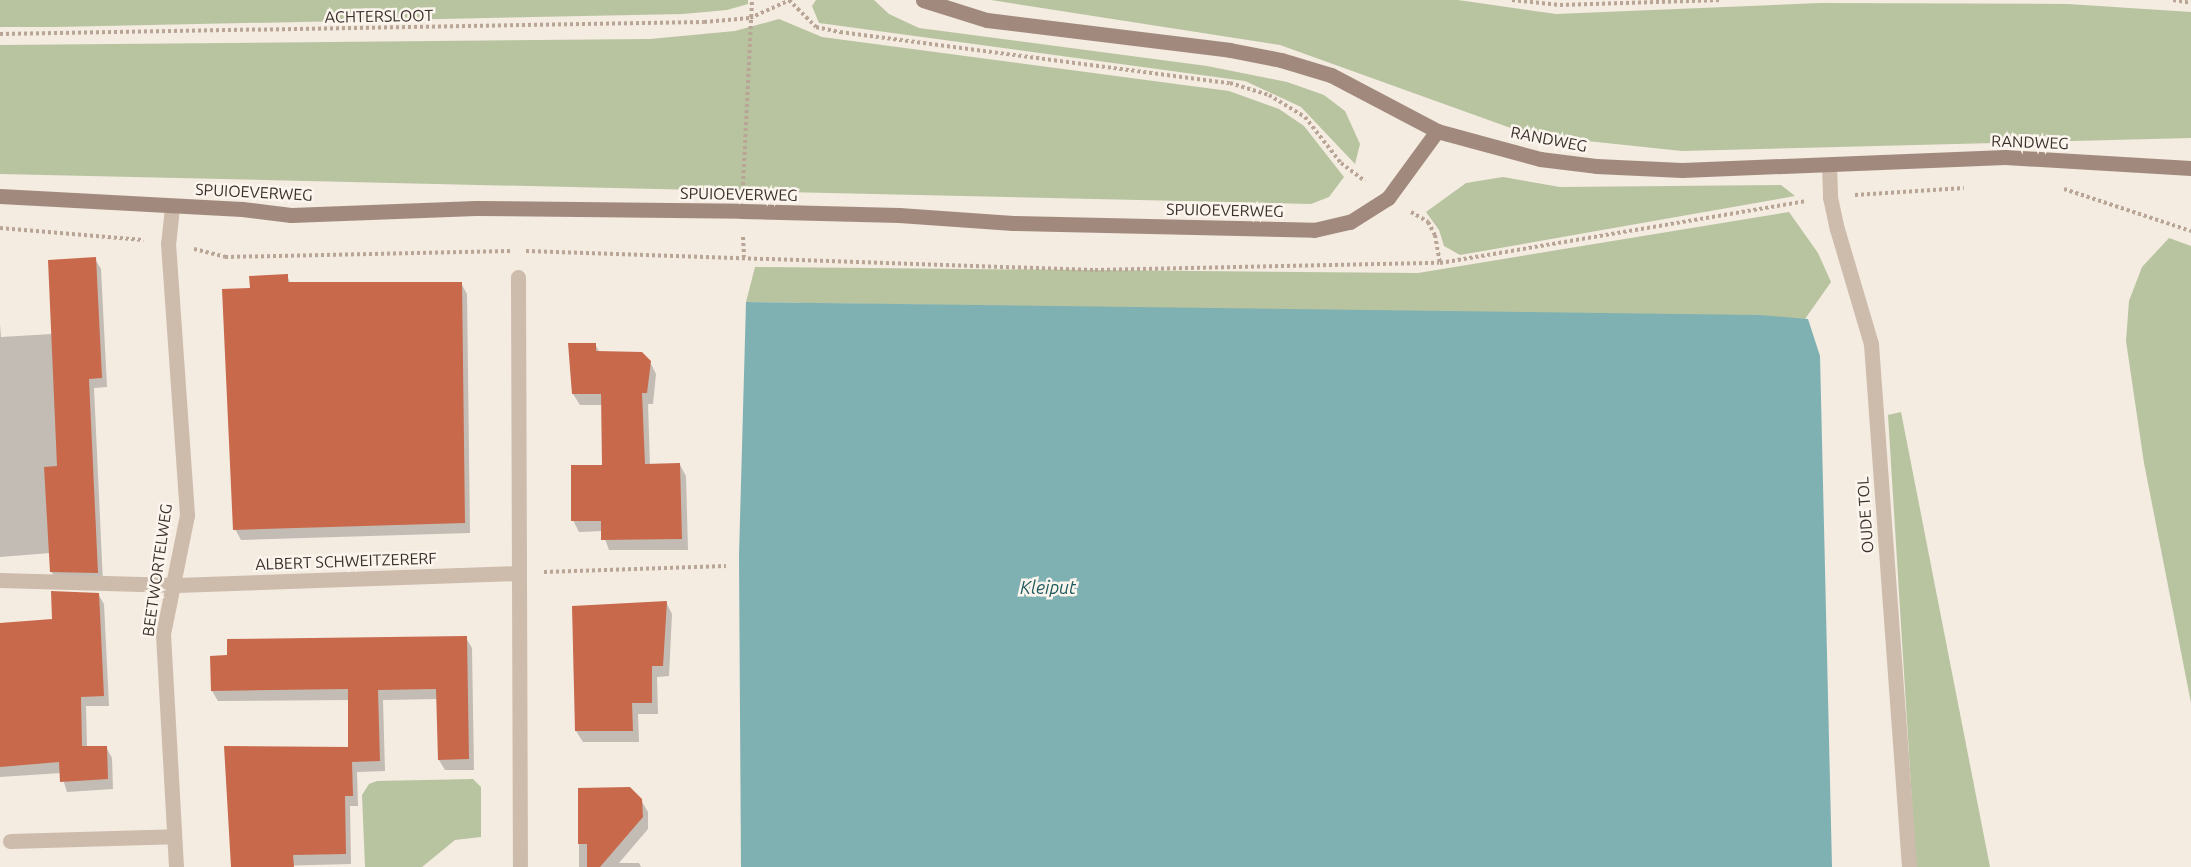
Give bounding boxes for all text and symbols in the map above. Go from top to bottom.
street label: ACHTERSLOOT [325,5,433,27]
street label: RANDWEG [1509,122,1589,156]
street label: RANDWEG [1991,131,2069,153]
street label: SPUIOEVERWEG [195,179,313,205]
street label: SPUIOEVERWEG [680,183,798,205]
street label: SPUIOEVERWEG [1166,199,1284,221]
street label: OUDE TOL [1853,476,1877,554]
street label: BEETWORTELWEG [138,502,176,638]
street label: ALBERT SCHWEITZERERF [255,548,437,574]
water label: Kleiput [1020,576,1076,598]

